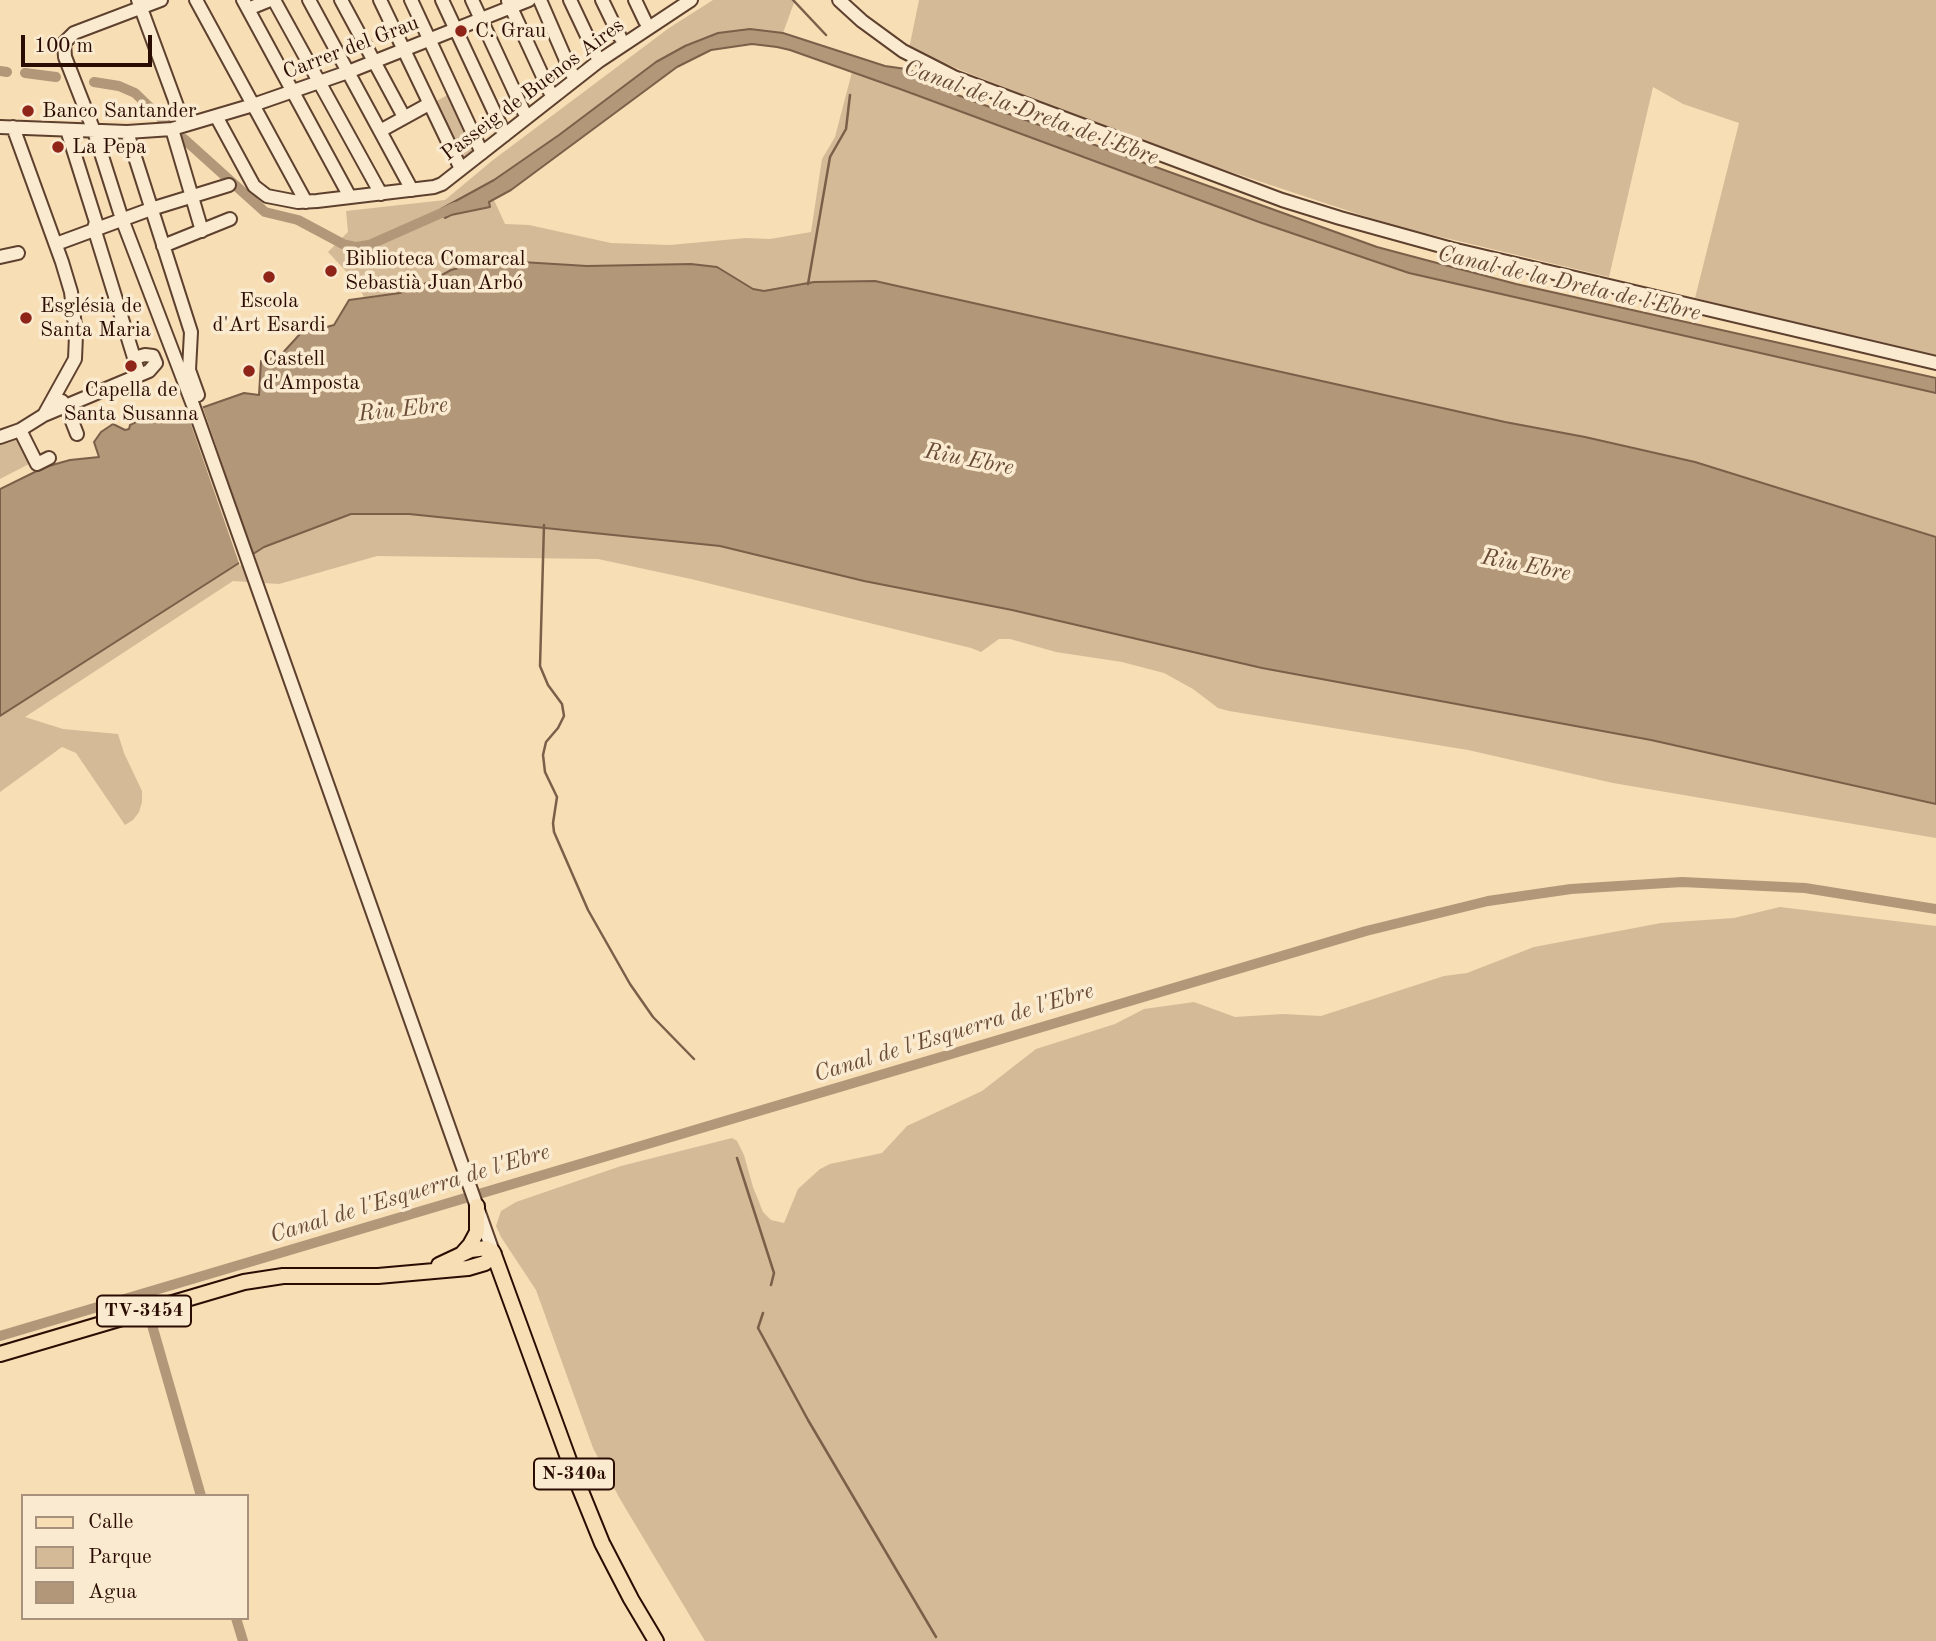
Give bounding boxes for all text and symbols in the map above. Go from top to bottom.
street label: Carrer del Grau [280,11,422,85]
street label: Passeig de Buenos Aires [437,13,629,167]
place label: C. Grau [475,18,546,44]
scale bar [24,21,156,65]
marker: C. Grau [453,23,469,39]
text: 100 m [34,36,93,57]
water label: Canal de la Dreta de l'Ebre [900,54,1162,172]
place label: Banco Santander [42,98,197,124]
marker: Banco Santander [20,103,36,119]
place label: La Pepa [72,134,146,160]
marker: La Pepa [50,139,66,155]
water label: Canal de la Dreta de l'Ebre [1435,240,1703,328]
place label: Biblioteca Comarcal Sebastià Juan Arbó [345,246,525,296]
marker: Biblioteca Comarcal Sebastià Juan Arbó [323,263,339,279]
marker: Escola d'Art Esardi [261,269,277,285]
place label: Escola d'Art Esardi [212,288,326,338]
place label: Església de Santa Maria [40,293,151,343]
marker: Església de Santa Maria [18,310,34,326]
place label: Castell d'Amposta [263,346,360,396]
marker: Capella de Santa Susanna [123,358,139,374]
marker: Castell d'Amposta [241,363,257,379]
place label: Capella de Santa Susanna [63,377,199,427]
water label: Riu Ebre [357,392,449,428]
water label: Riu Ebre [922,438,1016,482]
water label: Riu Ebre [1479,544,1573,588]
water label: Canal de l'Esquerra de l'Ebre [811,977,1097,1089]
water label: Canal de l'Esquerra de l'Ebre [267,1138,553,1250]
road number: TV-3454 [97,1296,191,1326]
road number: N-340a [534,1458,614,1490]
legend [21,1494,248,1620]
text: Calle [88,1512,133,1533]
text: Parque [88,1547,152,1568]
text: Agua [88,1582,137,1603]

